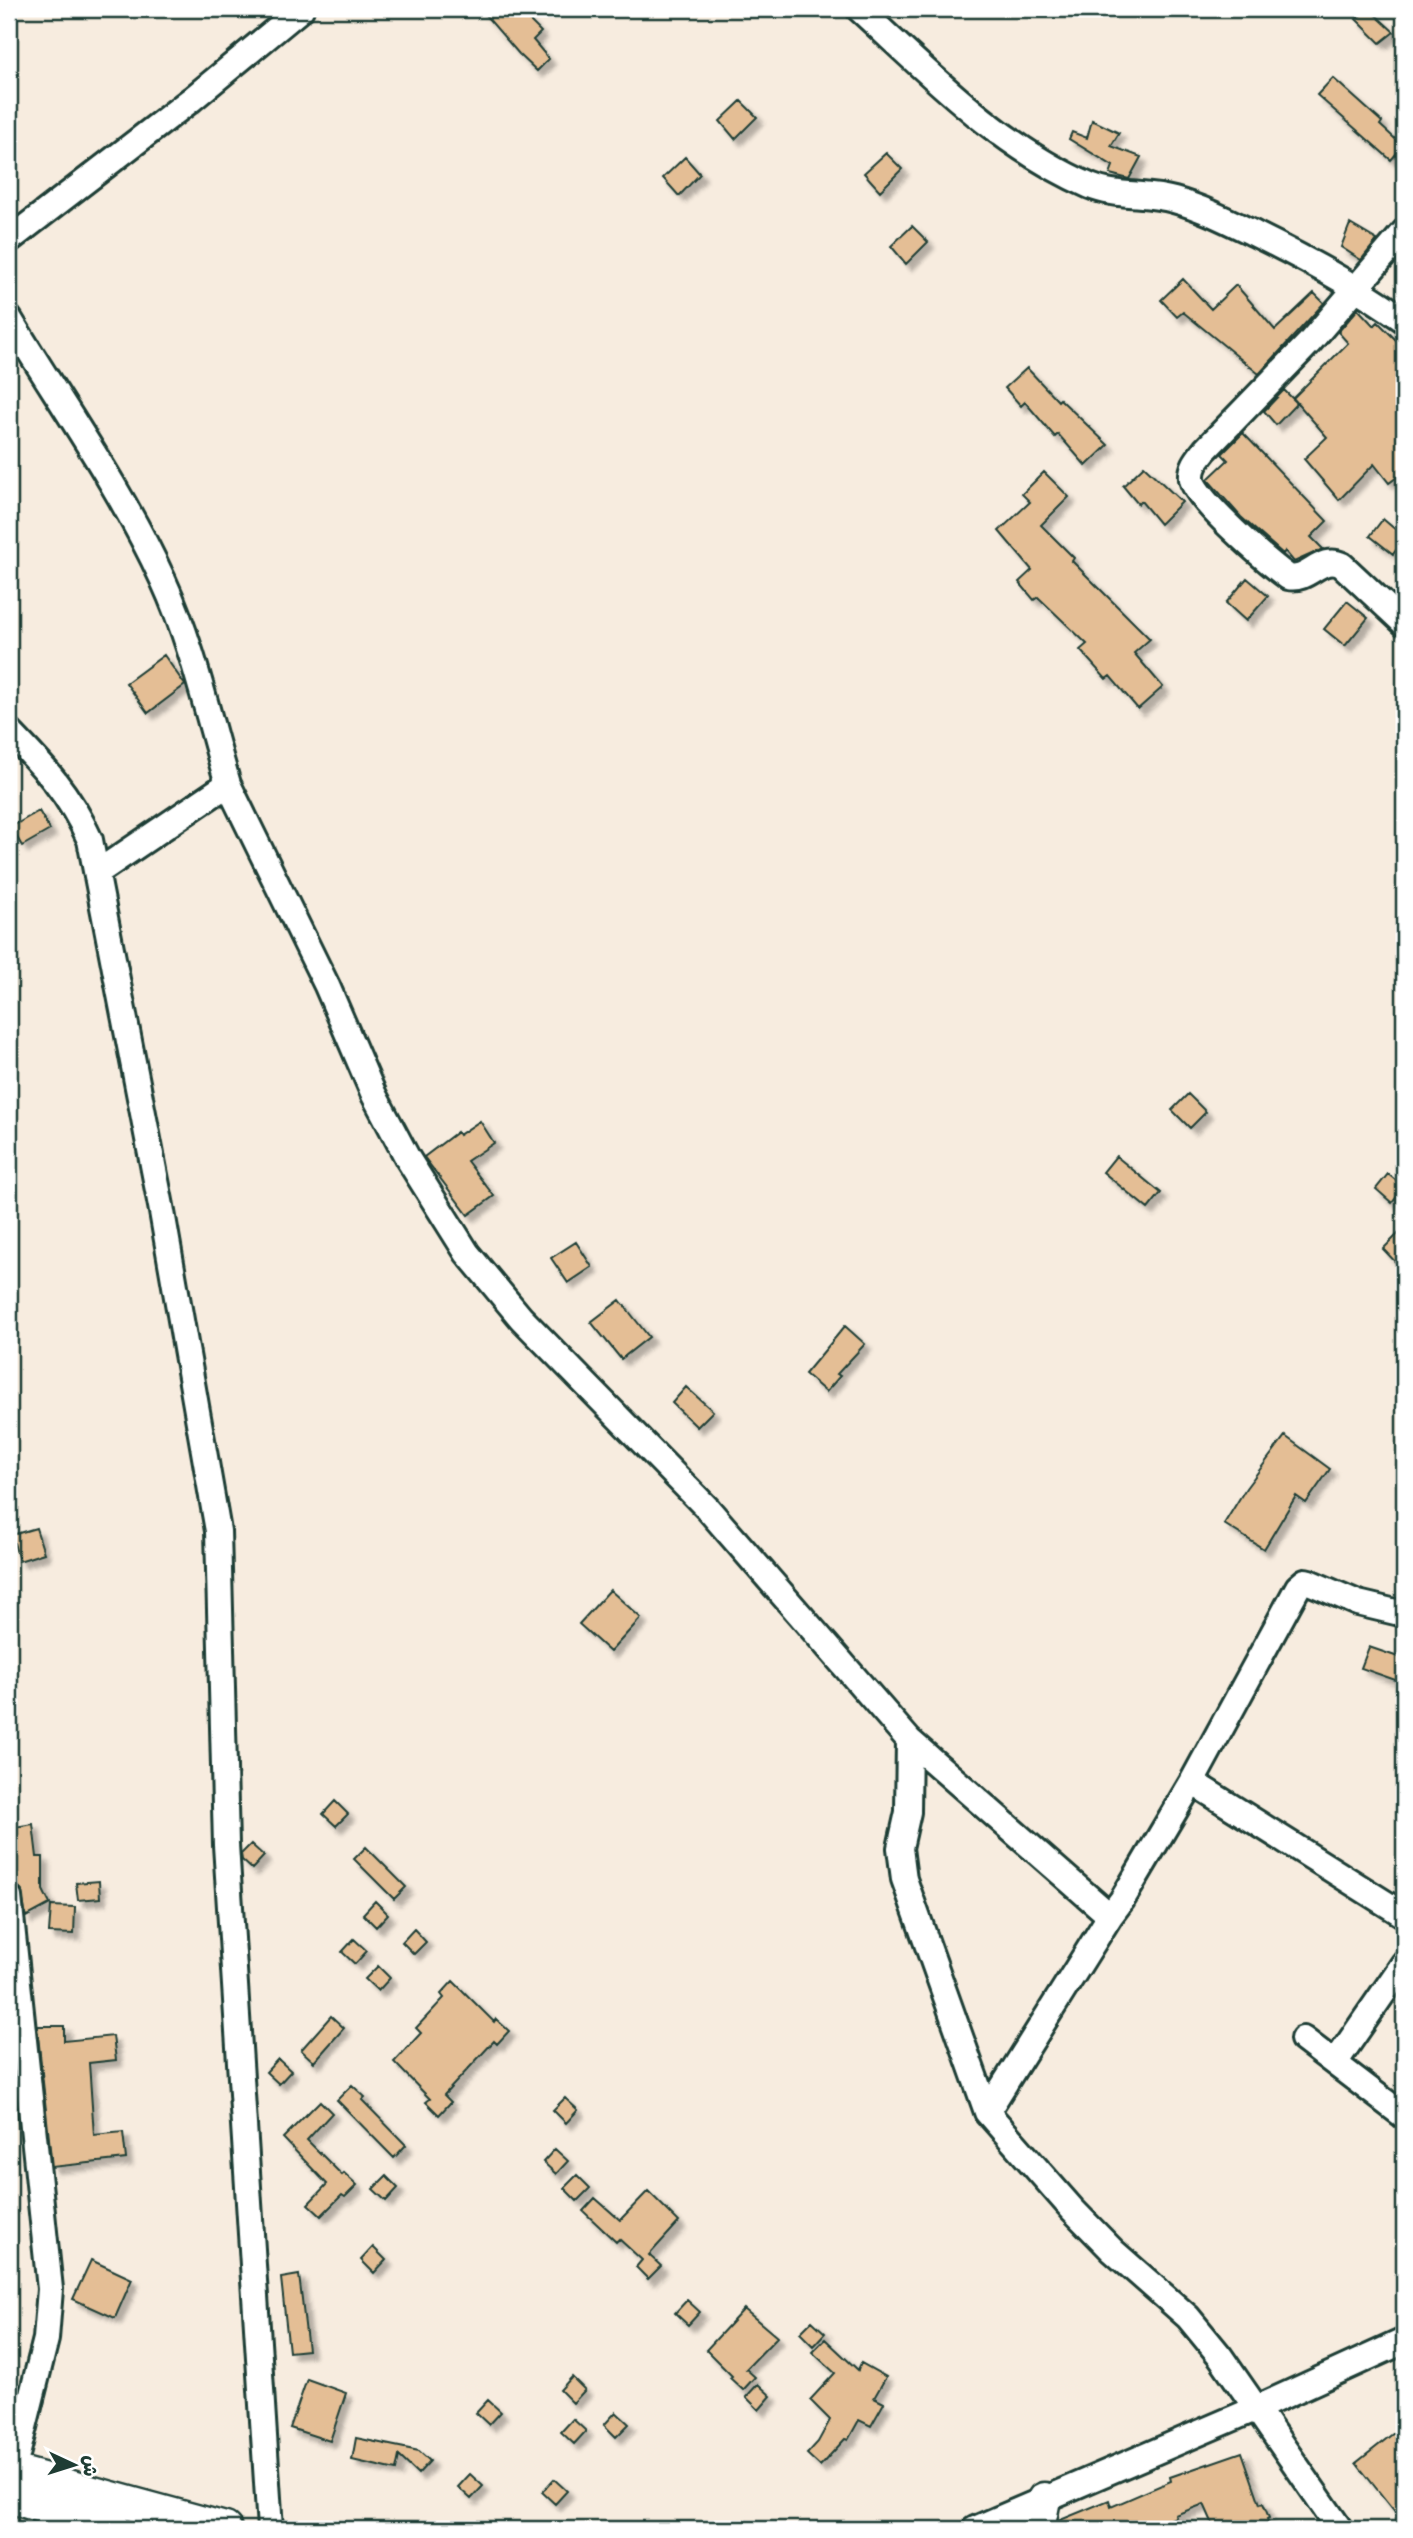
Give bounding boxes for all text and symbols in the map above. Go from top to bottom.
north arrow [38,2430,108,2500]
text: ش [77,2455,102,2477]

